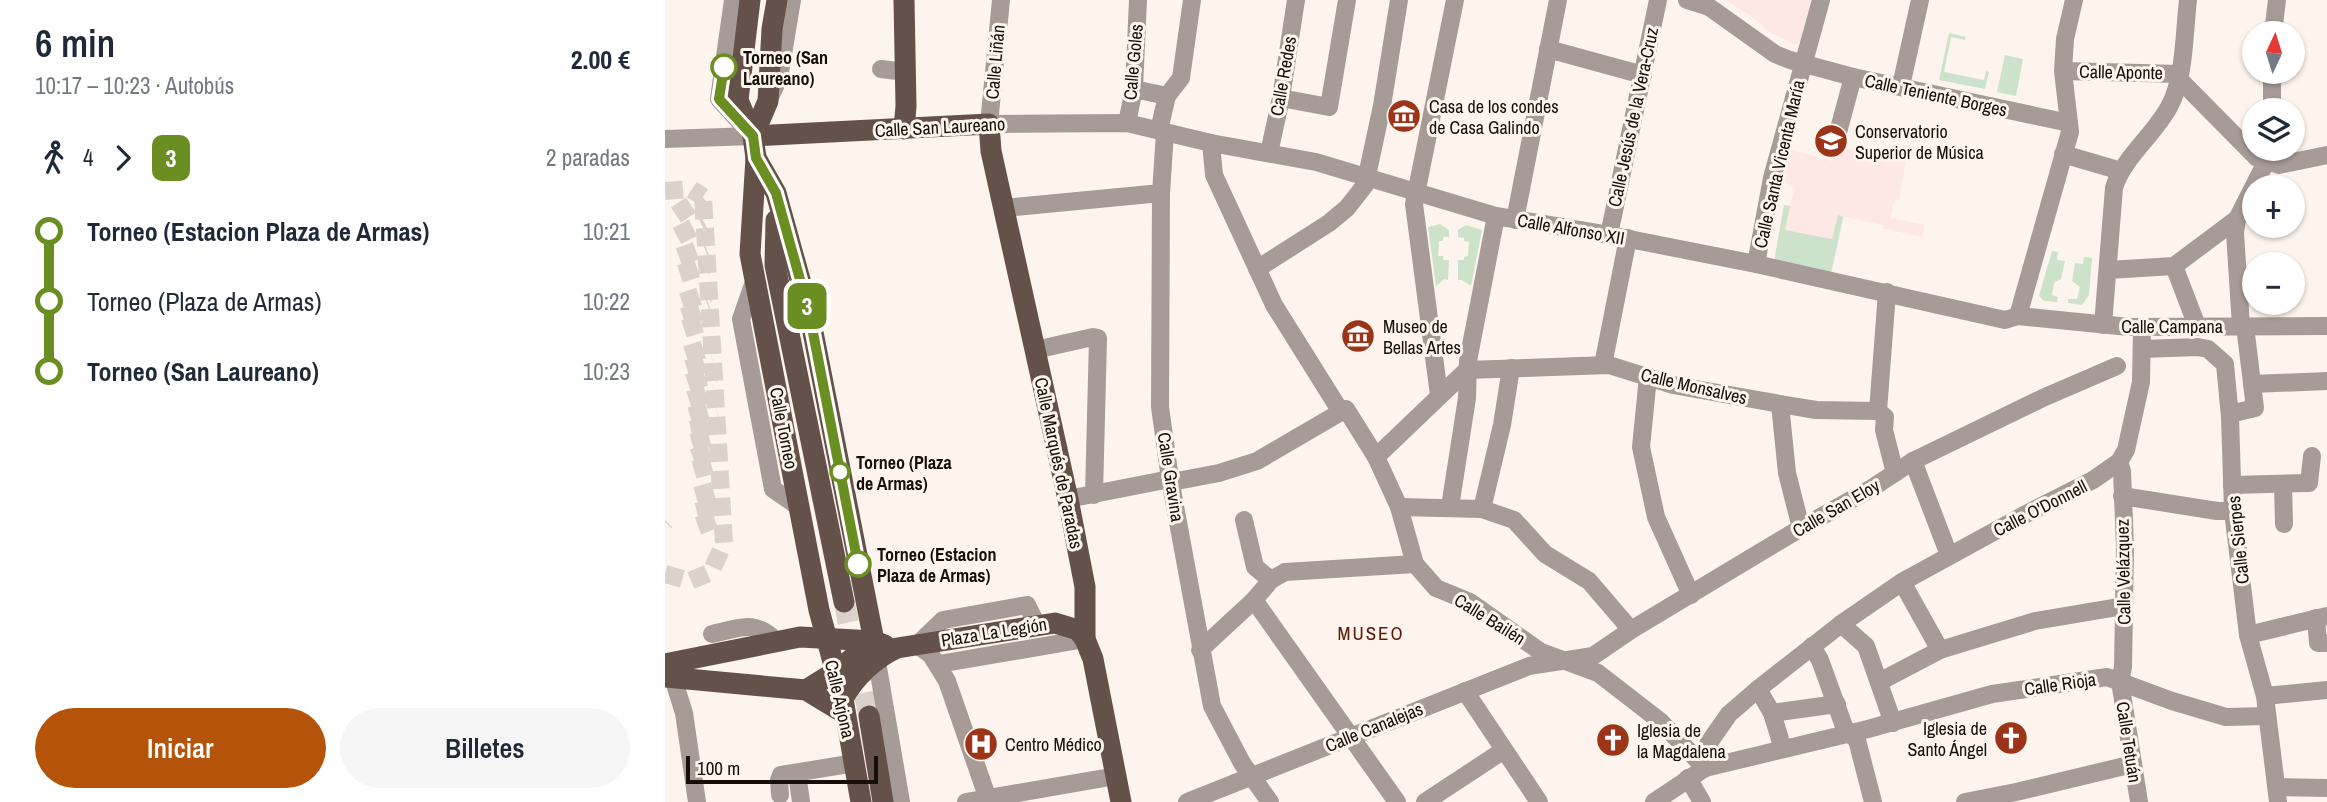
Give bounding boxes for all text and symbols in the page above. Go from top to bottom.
text: 6 min [35,18,115,69]
north arrow [2242,21,2305,84]
map controls [2242,21,2305,315]
street label: Calle Goles [1117,23,1149,101]
street label: Calle Liñán [979,24,1011,100]
street label: Calle Jesús de la Vera-Cruz [1602,25,1664,209]
street label: Calle Redes [1264,34,1302,118]
text: 2.00 € [571,42,630,77]
place label: Torneo (San Laureano) [743,45,828,91]
marker: Torneo (San Laureano) [711,54,737,80]
street label: Calle Aponte [2079,59,2163,85]
street label: Calle Teniente Borges [1862,68,2010,122]
text: 10:17 – 10:23 · Autobús [35,70,234,101]
street label: Calle Santa Vicenta María [1747,77,1811,251]
place label: Casa de los condes de Casa Galindo [1429,94,1559,140]
museum icon: Casa de los condes de Casa Galindo [1385,97,1423,135]
button: layers [2242,98,2305,161]
street label: Calle San Laureano [874,111,1006,143]
place label: Conservatorio Superior de Música [1855,119,1984,165]
school or university icon: Conservatorio Superior de Música [1812,122,1850,160]
icon: walk [35,139,73,177]
icon: forward [104,139,142,177]
text: 4 [83,142,94,173]
text: 3 [166,142,176,174]
text: 2 paradas [546,142,630,173]
button: + [2242,175,2305,238]
street label: Calle Alfonso XII [1515,207,1627,251]
text: Torneo (Estacion Plaza de Armas) [87,214,429,249]
text: 10:21 [583,216,630,247]
button: − [2242,252,2305,315]
line badge: 3 [784,283,830,329]
text: Torneo (Plaza de Armas) [87,284,322,319]
text: 10:22 [583,286,630,317]
text: 3 [802,290,812,322]
place label: Museo de Bellas Artes [1383,314,1461,360]
street label: Calle Campana [2121,314,2223,339]
museum icon: Museo de Bellas Artes [1339,317,1377,355]
text: Torneo (San Laureano) [87,354,319,389]
text: 10:23 [583,356,630,387]
street label: Calle Monsalves [1638,362,1750,410]
street label: Calle Marqués de Paradas [1029,375,1089,551]
street label: Calle Torneo [764,385,804,471]
street label: Calle Gravina [1152,430,1190,524]
place label: Torneo (Plaza de Armas) [856,450,952,496]
marker: Torneo (Plaza de Armas) [830,462,850,482]
street label: Calle San Eloy [1788,473,1885,543]
street label: Calle O'Donnell [1989,474,2091,542]
street label: Calle Sierpes [2221,495,2255,585]
street label: Calle Velázquez [2110,519,2136,625]
place label: Torneo (Estacion Plaza de Armas) [877,542,996,588]
marker: Torneo (Estacion Plaza de Armas) [845,551,871,577]
street label: Calle Bailén [1450,587,1530,651]
street label: Plaza La Legión [939,611,1049,653]
district label: MUSEO [1337,620,1405,646]
street label: Calle Arjona [819,657,861,741]
street label: Calle Rioja [2023,667,2097,701]
street label: Calle Canalejas [1321,696,1427,758]
street label: Calle Tetuán [2110,700,2148,784]
button: Iniciar [35,708,326,788]
button: Billetes [340,708,630,788]
place label: Iglesia de Santo Ángel [1907,716,1987,762]
place label: Iglesia de la Magdalena [1637,718,1726,764]
church icon: Iglesia de Santo Ángel [1992,719,2030,757]
church icon: Iglesia de la Magdalena [1594,721,1632,759]
hospital icon: Centro Médico [962,725,1000,763]
place label: Centro Médico [1005,732,1102,757]
scale bar [686,753,879,785]
text: 100 m [697,755,740,781]

